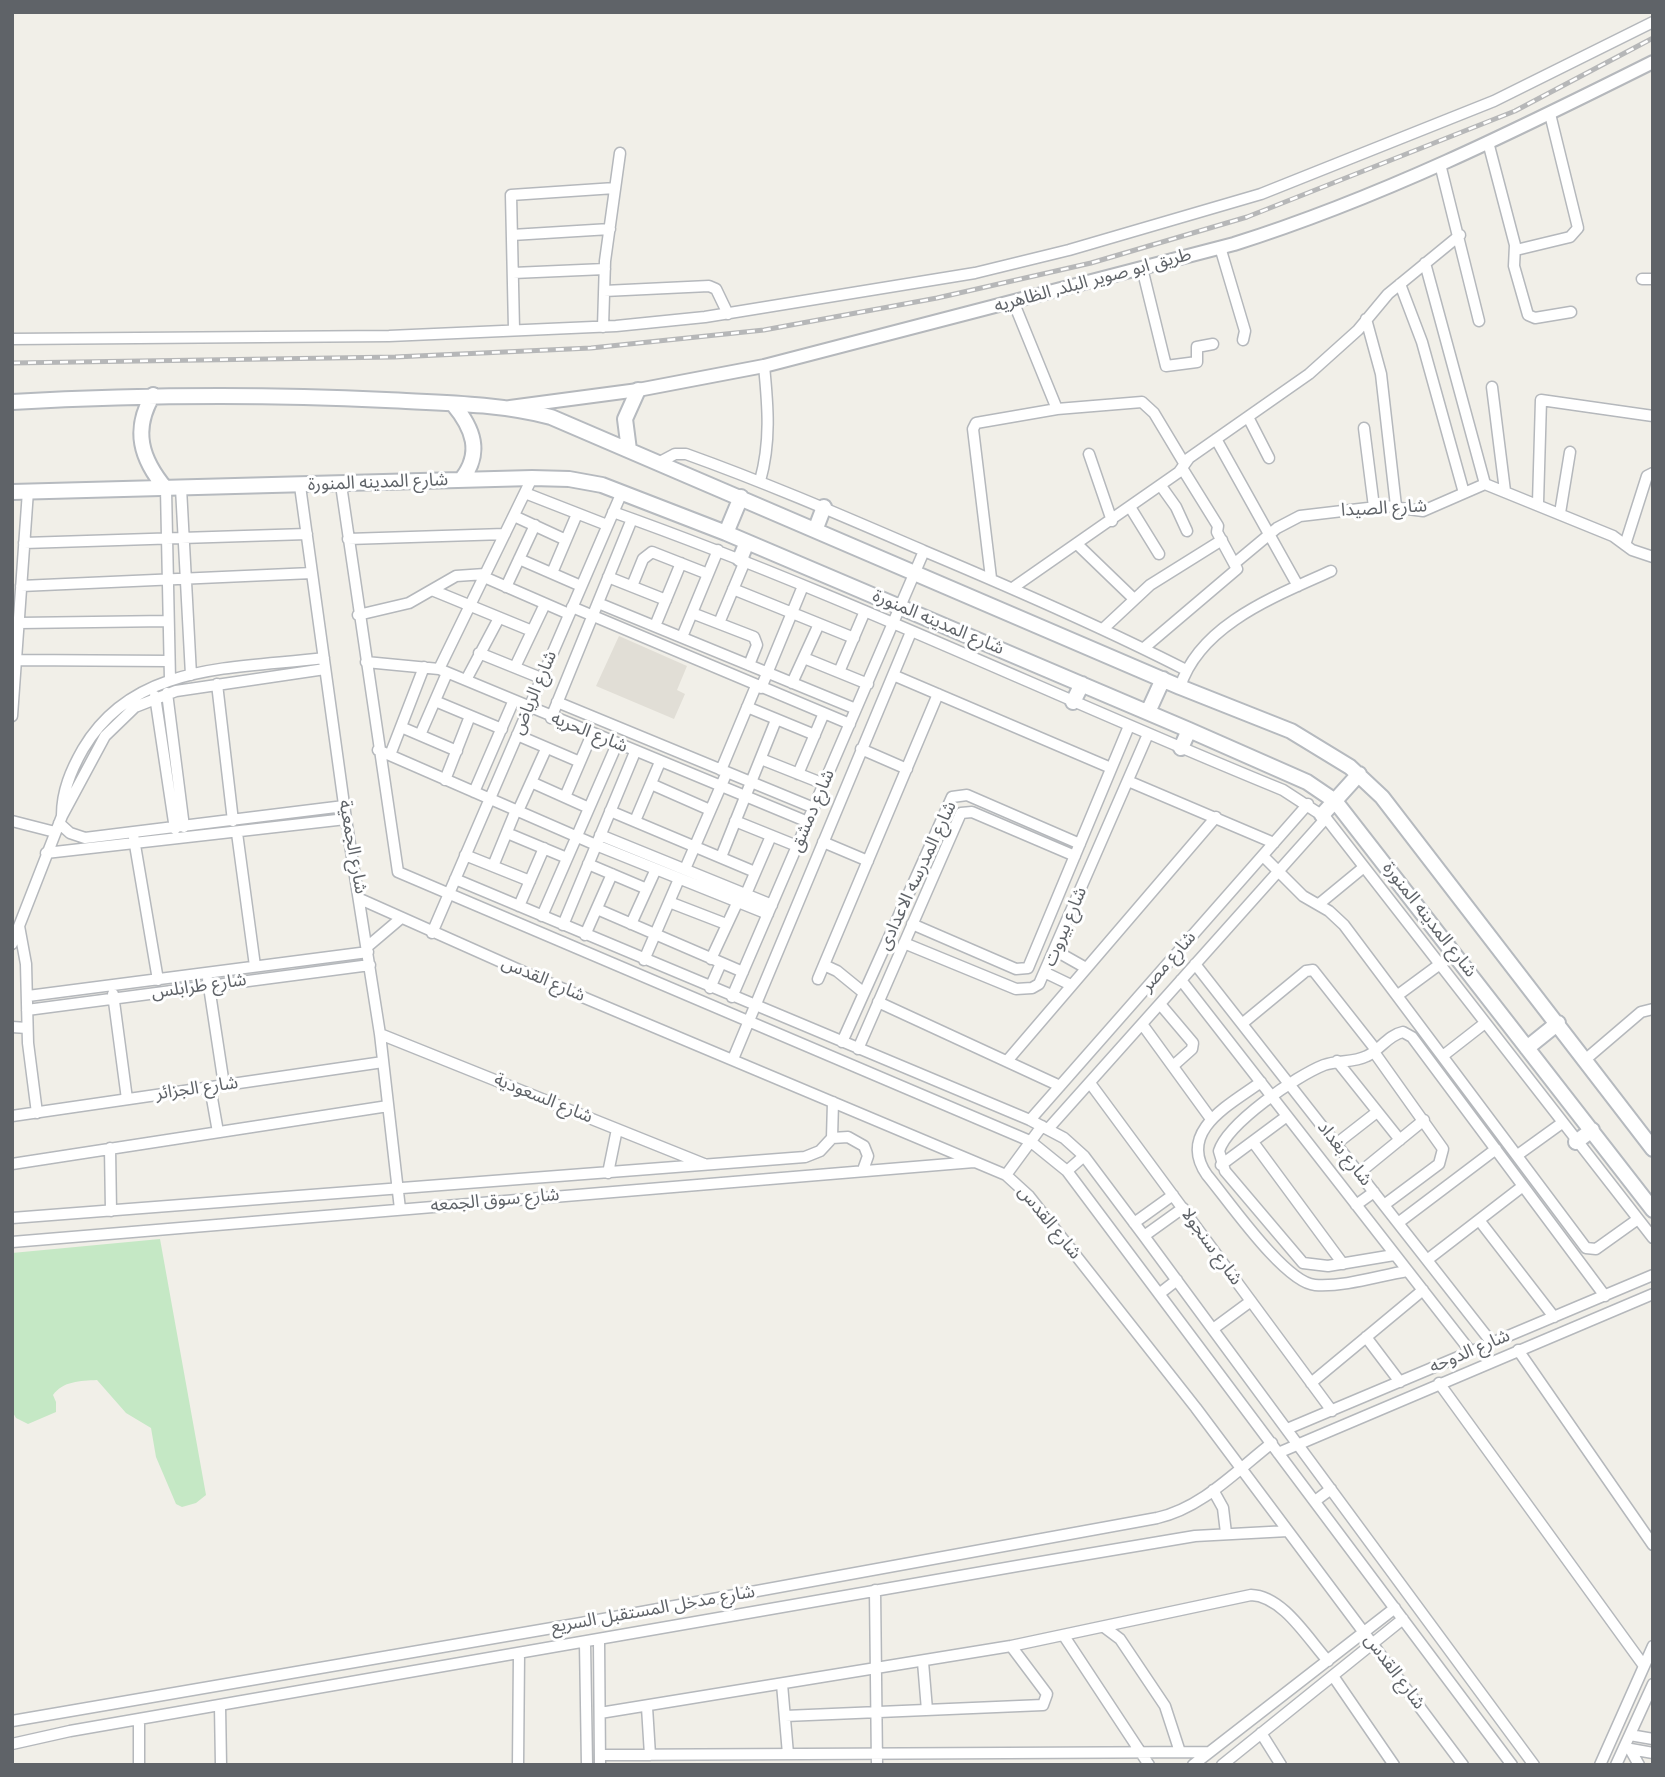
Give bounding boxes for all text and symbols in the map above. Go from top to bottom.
street label: طريق ابو صوير البلد, الظاهريه [992,244,1194,318]
street label: شارع المدينه المنورة [307,470,449,496]
street label: شارع الصيدا [1340,496,1428,522]
street label: شارع المدينه المنورة [869,586,1007,660]
street label: شارع الرياض [508,648,562,738]
street label: شارع الحريه [548,708,630,758]
street label: شارع دمشق [786,767,840,855]
street label: شارع الجمعية [333,798,371,896]
street label: شارع المدرسه الاعدادى [874,798,962,954]
street label: شارع المدينه المنورة [1377,858,1481,982]
street label: شارع بيروت [1040,884,1092,970]
street label: شارع مصر [1137,927,1201,997]
street label: شارع القدس [498,953,588,1007]
street label: شارع طرابلس [150,970,248,1004]
street label: شارع السعودية [491,1069,595,1129]
street label: شارع الجزائر [154,1073,240,1105]
street label: شارع بغداد [1312,1117,1376,1191]
street label: شارع القدس [1013,1182,1085,1264]
street label: شارع سوق الجمعه [430,1185,560,1217]
street label: شارع سنجولا [1176,1204,1246,1290]
street label: شارع الدوحه [1426,1325,1514,1379]
street label: شارع مدخل المستقبل السريع [549,1581,757,1639]
street label: شارع القدس [1359,1630,1429,1714]

